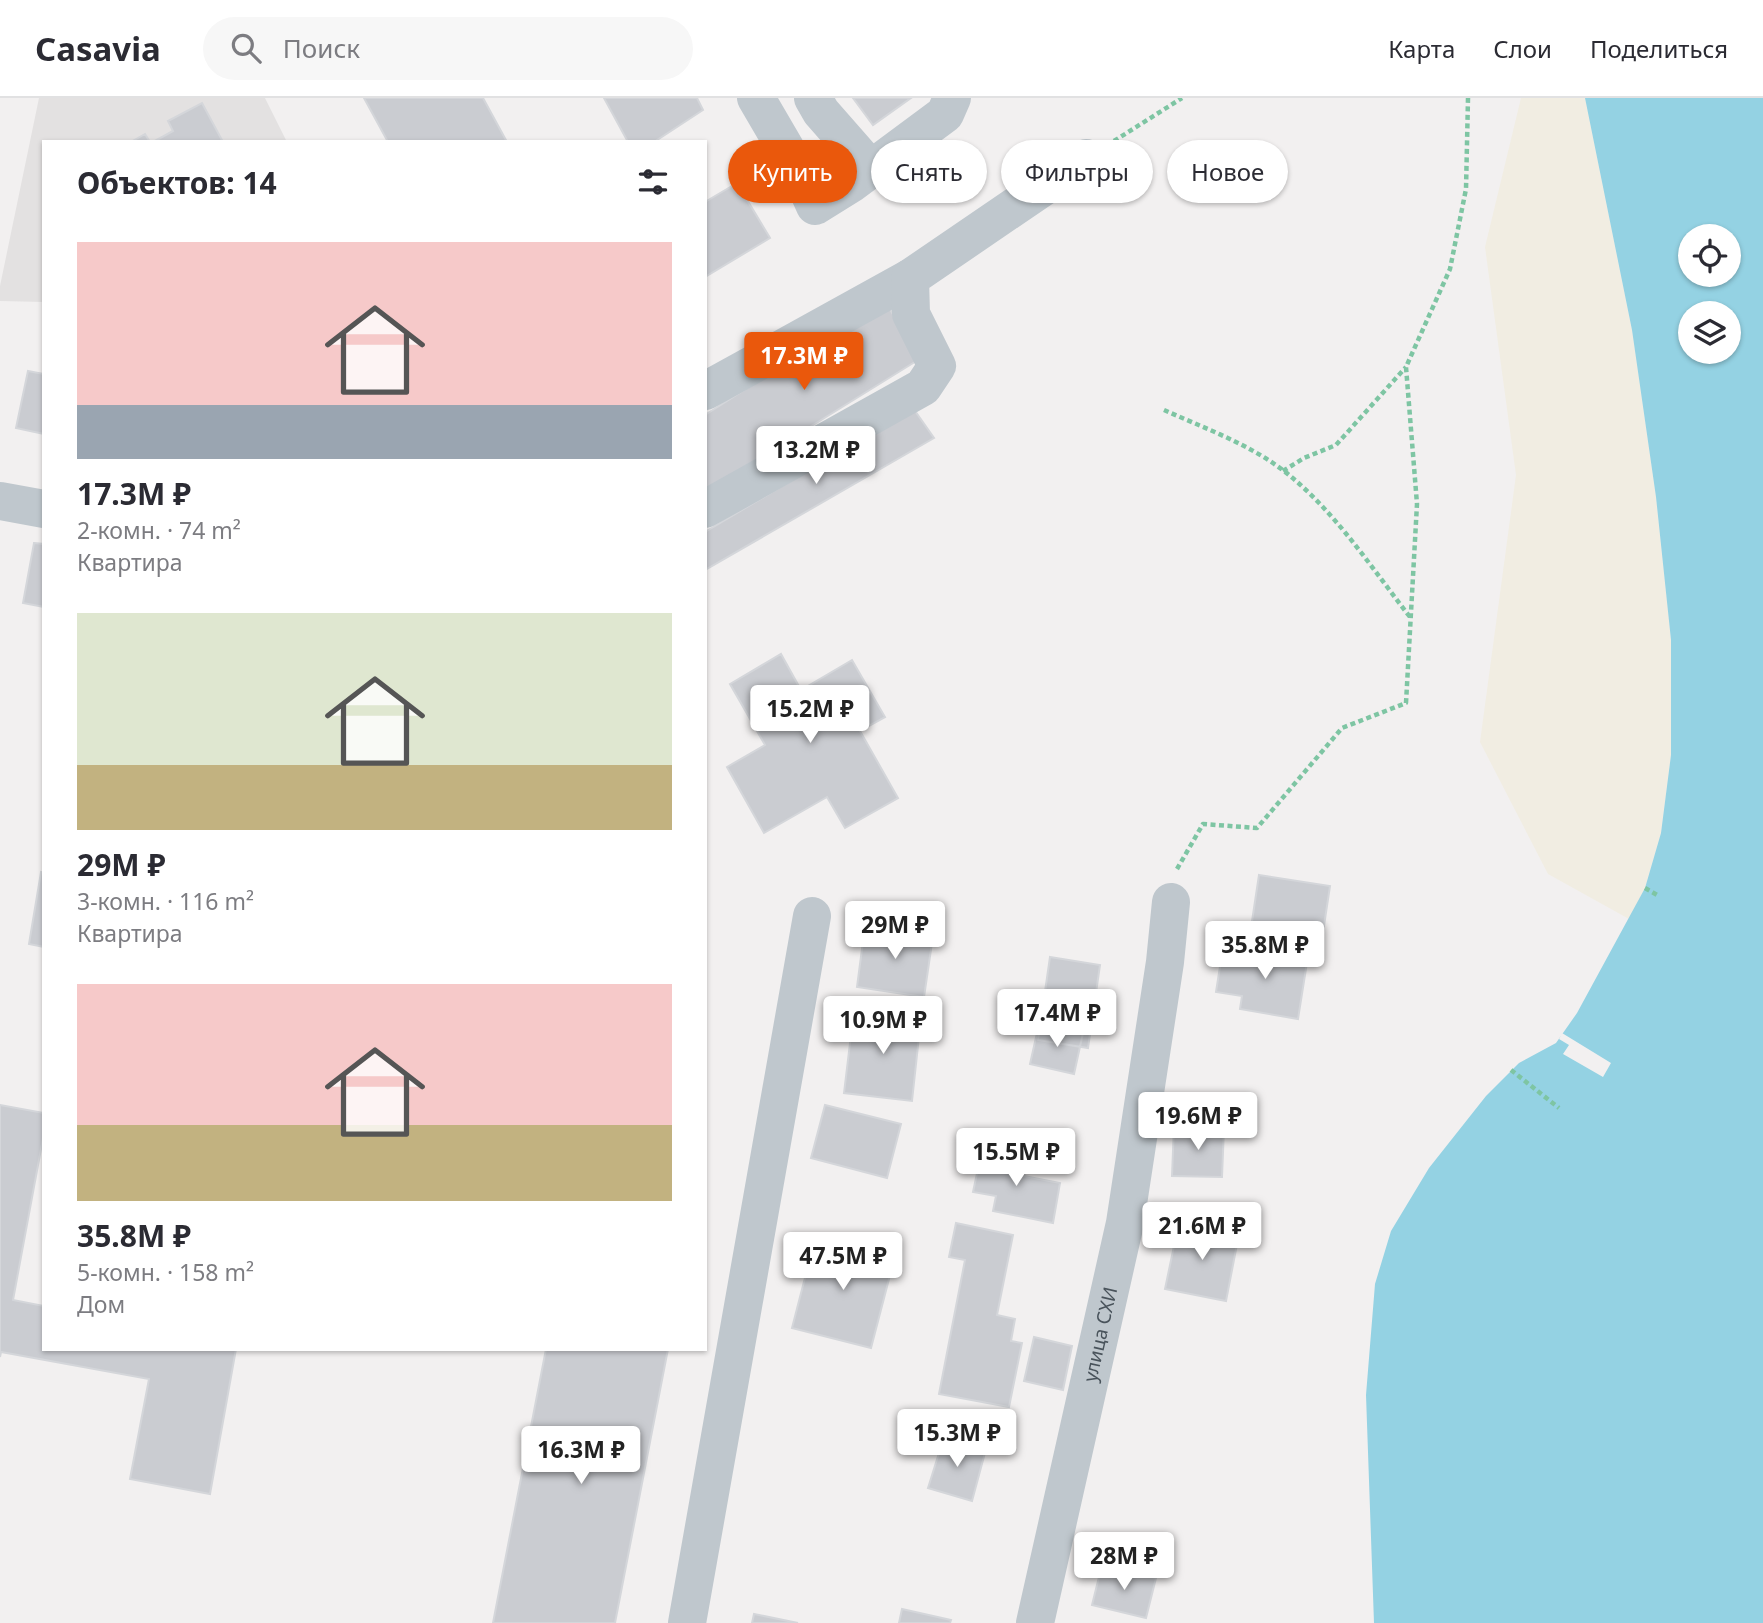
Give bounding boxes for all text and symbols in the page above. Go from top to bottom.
search box [203,17,693,80]
text: Casavia [35,26,161,71]
icon: search [227,29,265,67]
text: Поиск [283,30,360,66]
text: Карта [1388,32,1455,65]
text: Слои [1493,32,1552,65]
text: Поделиться [1590,32,1728,65]
chip: Купить [728,140,857,203]
chip: Снять [871,140,987,203]
chip: Фильтры [1001,140,1153,203]
chip: Новое [1167,140,1288,203]
text: Объектов: 14 [77,162,277,203]
icon: filters [634,163,672,201]
map controls [1678,224,1741,364]
button: locate [1678,224,1741,287]
icon: home [312,287,438,413]
button: layers [1678,301,1741,364]
pin: 17.3M ₽ [739,332,869,392]
text: 17.3M ₽ [760,339,848,371]
pin: 13.2M ₽ [751,426,881,486]
text: 13.2M ₽ [772,433,860,465]
text: 17.3M ₽ [77,473,191,514]
text: 2-комн. · 74 m² [77,514,241,546]
text: Квартира [77,546,183,578]
icon: home [312,658,438,784]
pin: 15.2M ₽ [745,686,875,745]
text: 15.2M ₽ [766,692,854,724]
text: 29M ₽ [77,844,165,885]
text: 3-комн. · 116 m² [77,885,254,917]
pin: 29M ₽ [846,902,944,961]
text: 29M ₽ [861,908,929,940]
text: Квартира [77,917,183,949]
pin: 35.8M ₽ [1200,922,1330,981]
text: 35.8M ₽ [1221,928,1309,960]
pin: 17.4M ₽ [992,990,1122,1049]
pin: 10.9M ₽ [818,996,948,1056]
text: 17.4M ₽ [1013,996,1101,1028]
text: 10.9M ₽ [839,1003,927,1035]
icon: home [312,1029,438,1155]
pin: 19.6M ₽ [1133,1093,1263,1152]
text: 19.6M ₽ [1154,1099,1242,1131]
pin: 15.5M ₽ [951,1128,1081,1188]
text: 15.5M ₽ [972,1135,1060,1167]
pin: 21.6M ₽ [1137,1202,1267,1262]
text: 21.6M ₽ [1158,1209,1246,1241]
text: 35.8M ₽ [77,1215,191,1256]
pin: 47.5M ₽ [778,1232,908,1292]
text: 47.5M ₽ [799,1239,887,1271]
text: 5-комн. · 158 m² [77,1256,254,1288]
street label: улица СХИ [1077,1284,1123,1384]
text: Дом [77,1288,125,1320]
pin: 15.3M ₽ [892,1410,1022,1469]
text: 15.3M ₽ [913,1416,1001,1448]
pin: 16.3M ₽ [516,1426,646,1486]
text: 16.3M ₽ [537,1433,625,1465]
pin: 28M ₽ [1075,1532,1173,1592]
text: 28M ₽ [1090,1539,1158,1571]

